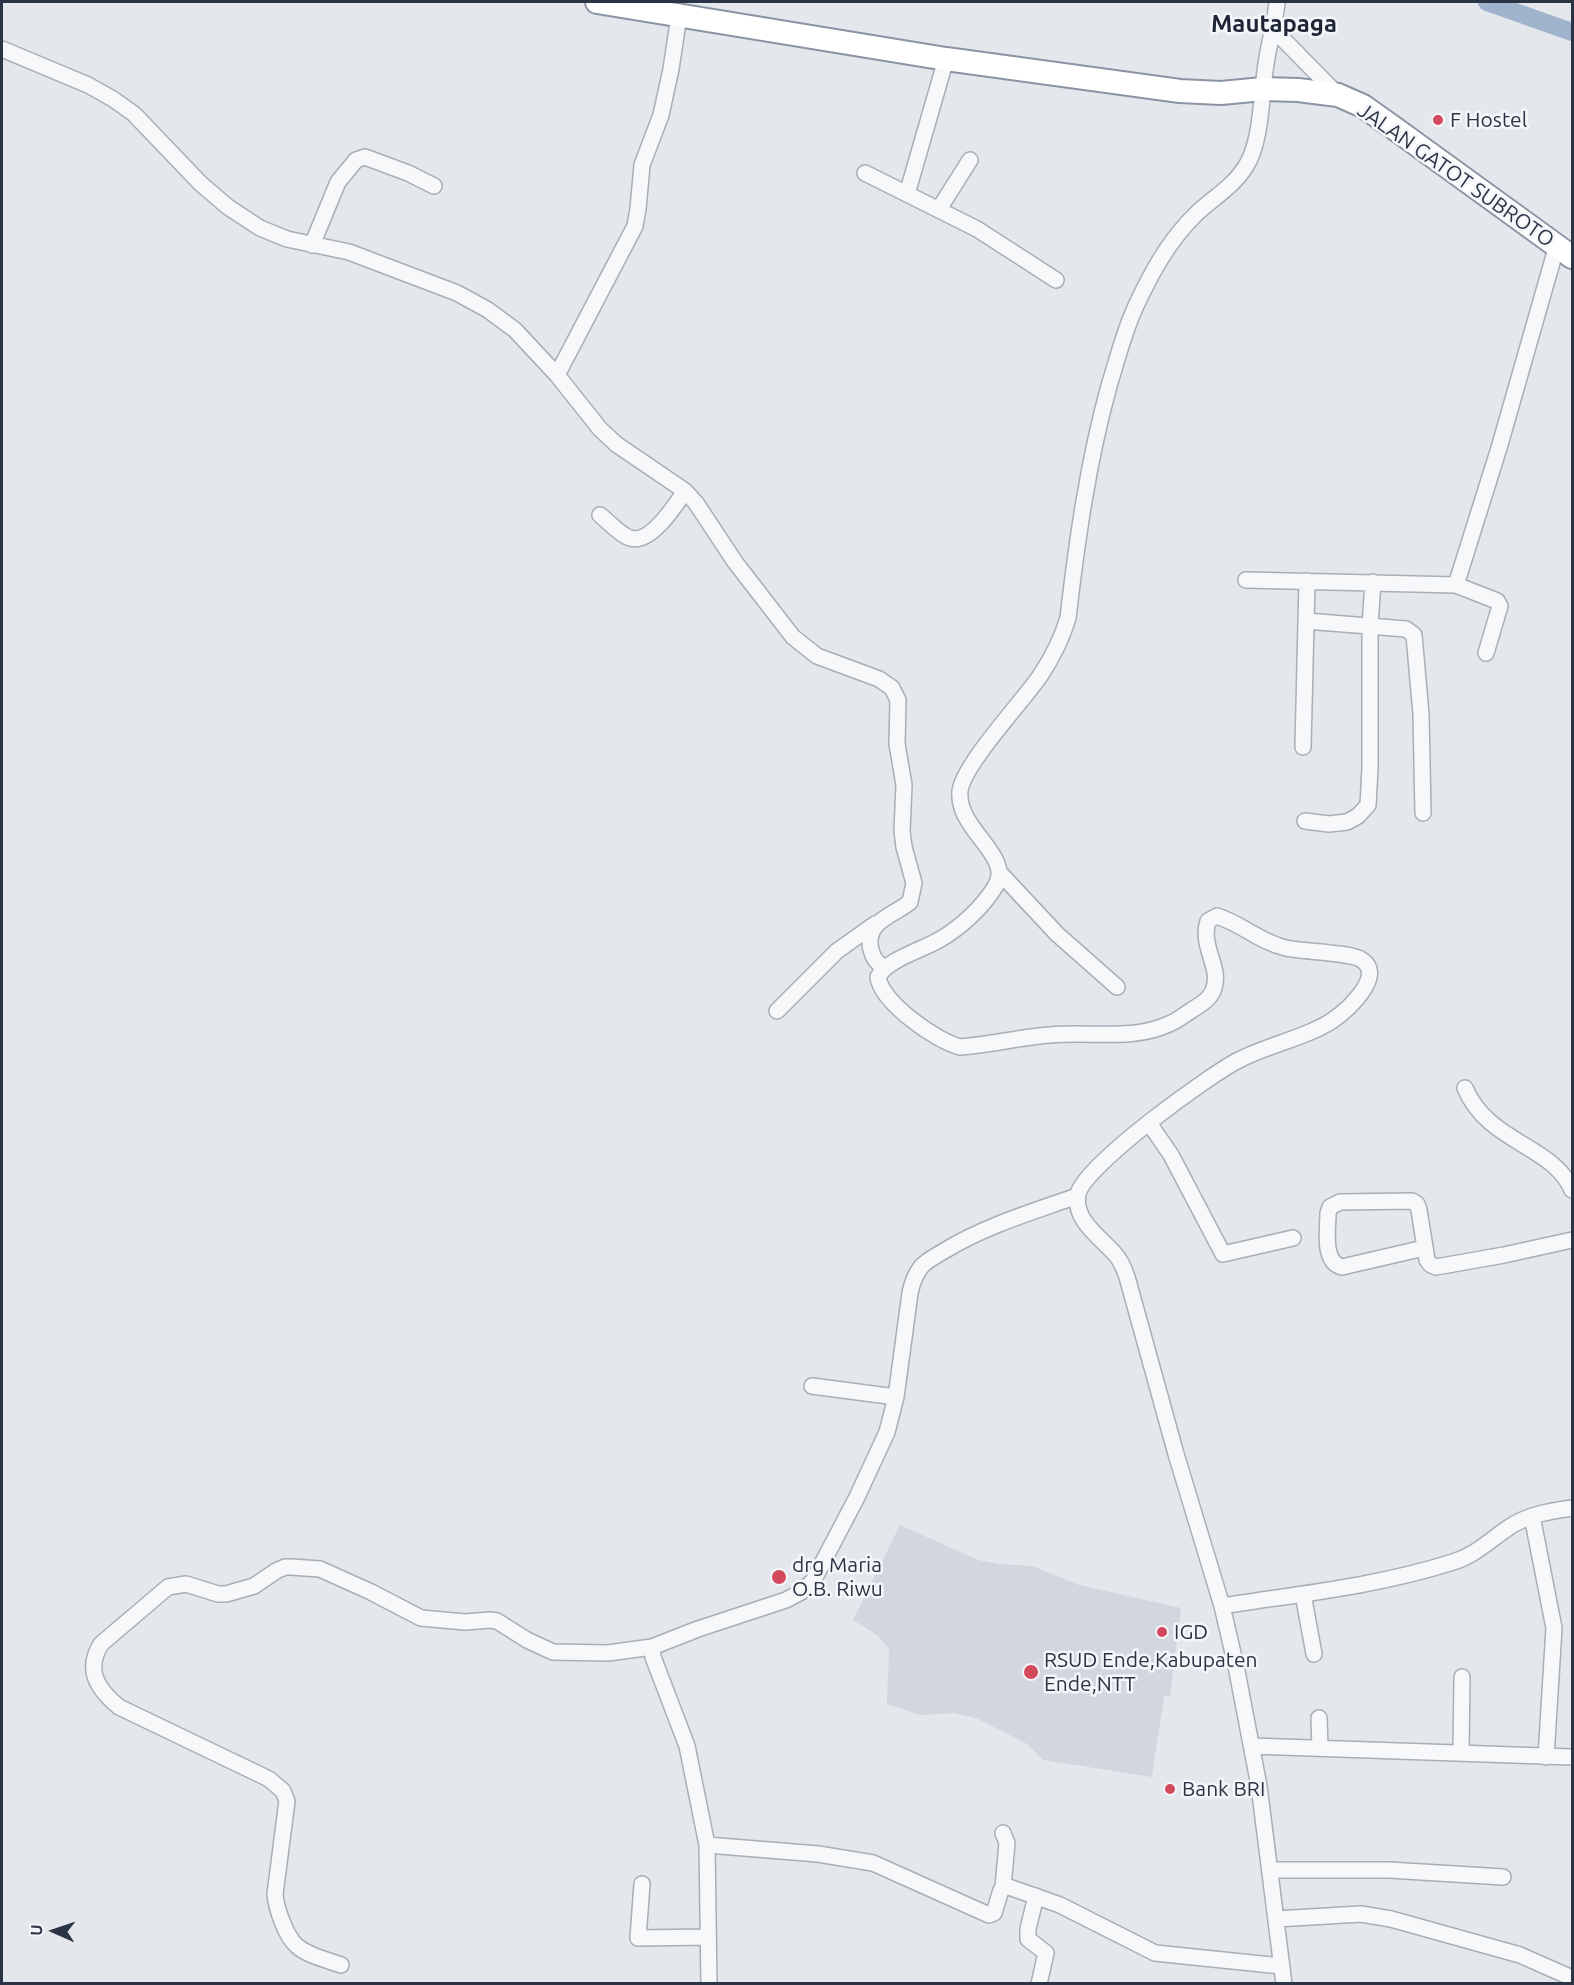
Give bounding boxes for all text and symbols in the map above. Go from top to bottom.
district label: Mautapaga [1211,10,1337,38]
street label: JALAN GATOT SUBROTO [1353,98,1559,252]
place label: F Hostel [1450,107,1527,133]
marker: F Hostel [1431,113,1445,127]
place label: drg Maria O.B. Riwu [792,1552,883,1602]
marker: drg Maria O.B. Riwu [770,1568,788,1586]
place label: IGD [1174,1619,1208,1645]
marker: IGD [1155,1625,1169,1639]
place label: RSUD Ende,Kabupaten Ende,NTT [1044,1647,1258,1697]
marker: RSUD Ende,Kabupaten Ende,NTT [1022,1663,1040,1681]
place label: Bank BRI [1182,1776,1265,1802]
marker: Bank BRI [1163,1782,1177,1796]
north arrow [24,1901,84,1961]
text: U [27,1924,45,1936]

